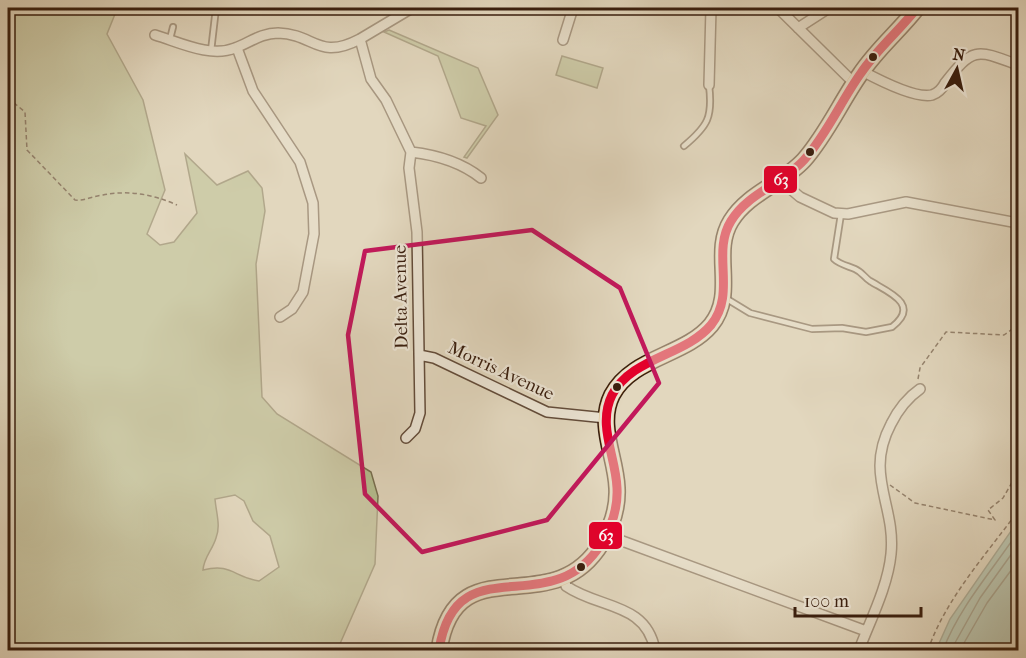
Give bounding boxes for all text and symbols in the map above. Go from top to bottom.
north arrow [927,39,987,99]
text: N [952,44,967,65]
unlabelled marker [867,51,879,63]
unlabelled marker [804,146,816,158]
line badge: 63 [763,165,798,194]
text: 63 [773,170,789,190]
street label: Delta Avenue [390,245,412,349]
street label: Morris Avenue [445,337,557,405]
unlabelled marker [611,381,623,393]
line badge: 63 [588,521,623,550]
text: 63 [598,526,614,546]
unlabelled marker [575,561,587,573]
scale bar [795,580,921,618]
text: 100 m [804,591,849,612]

